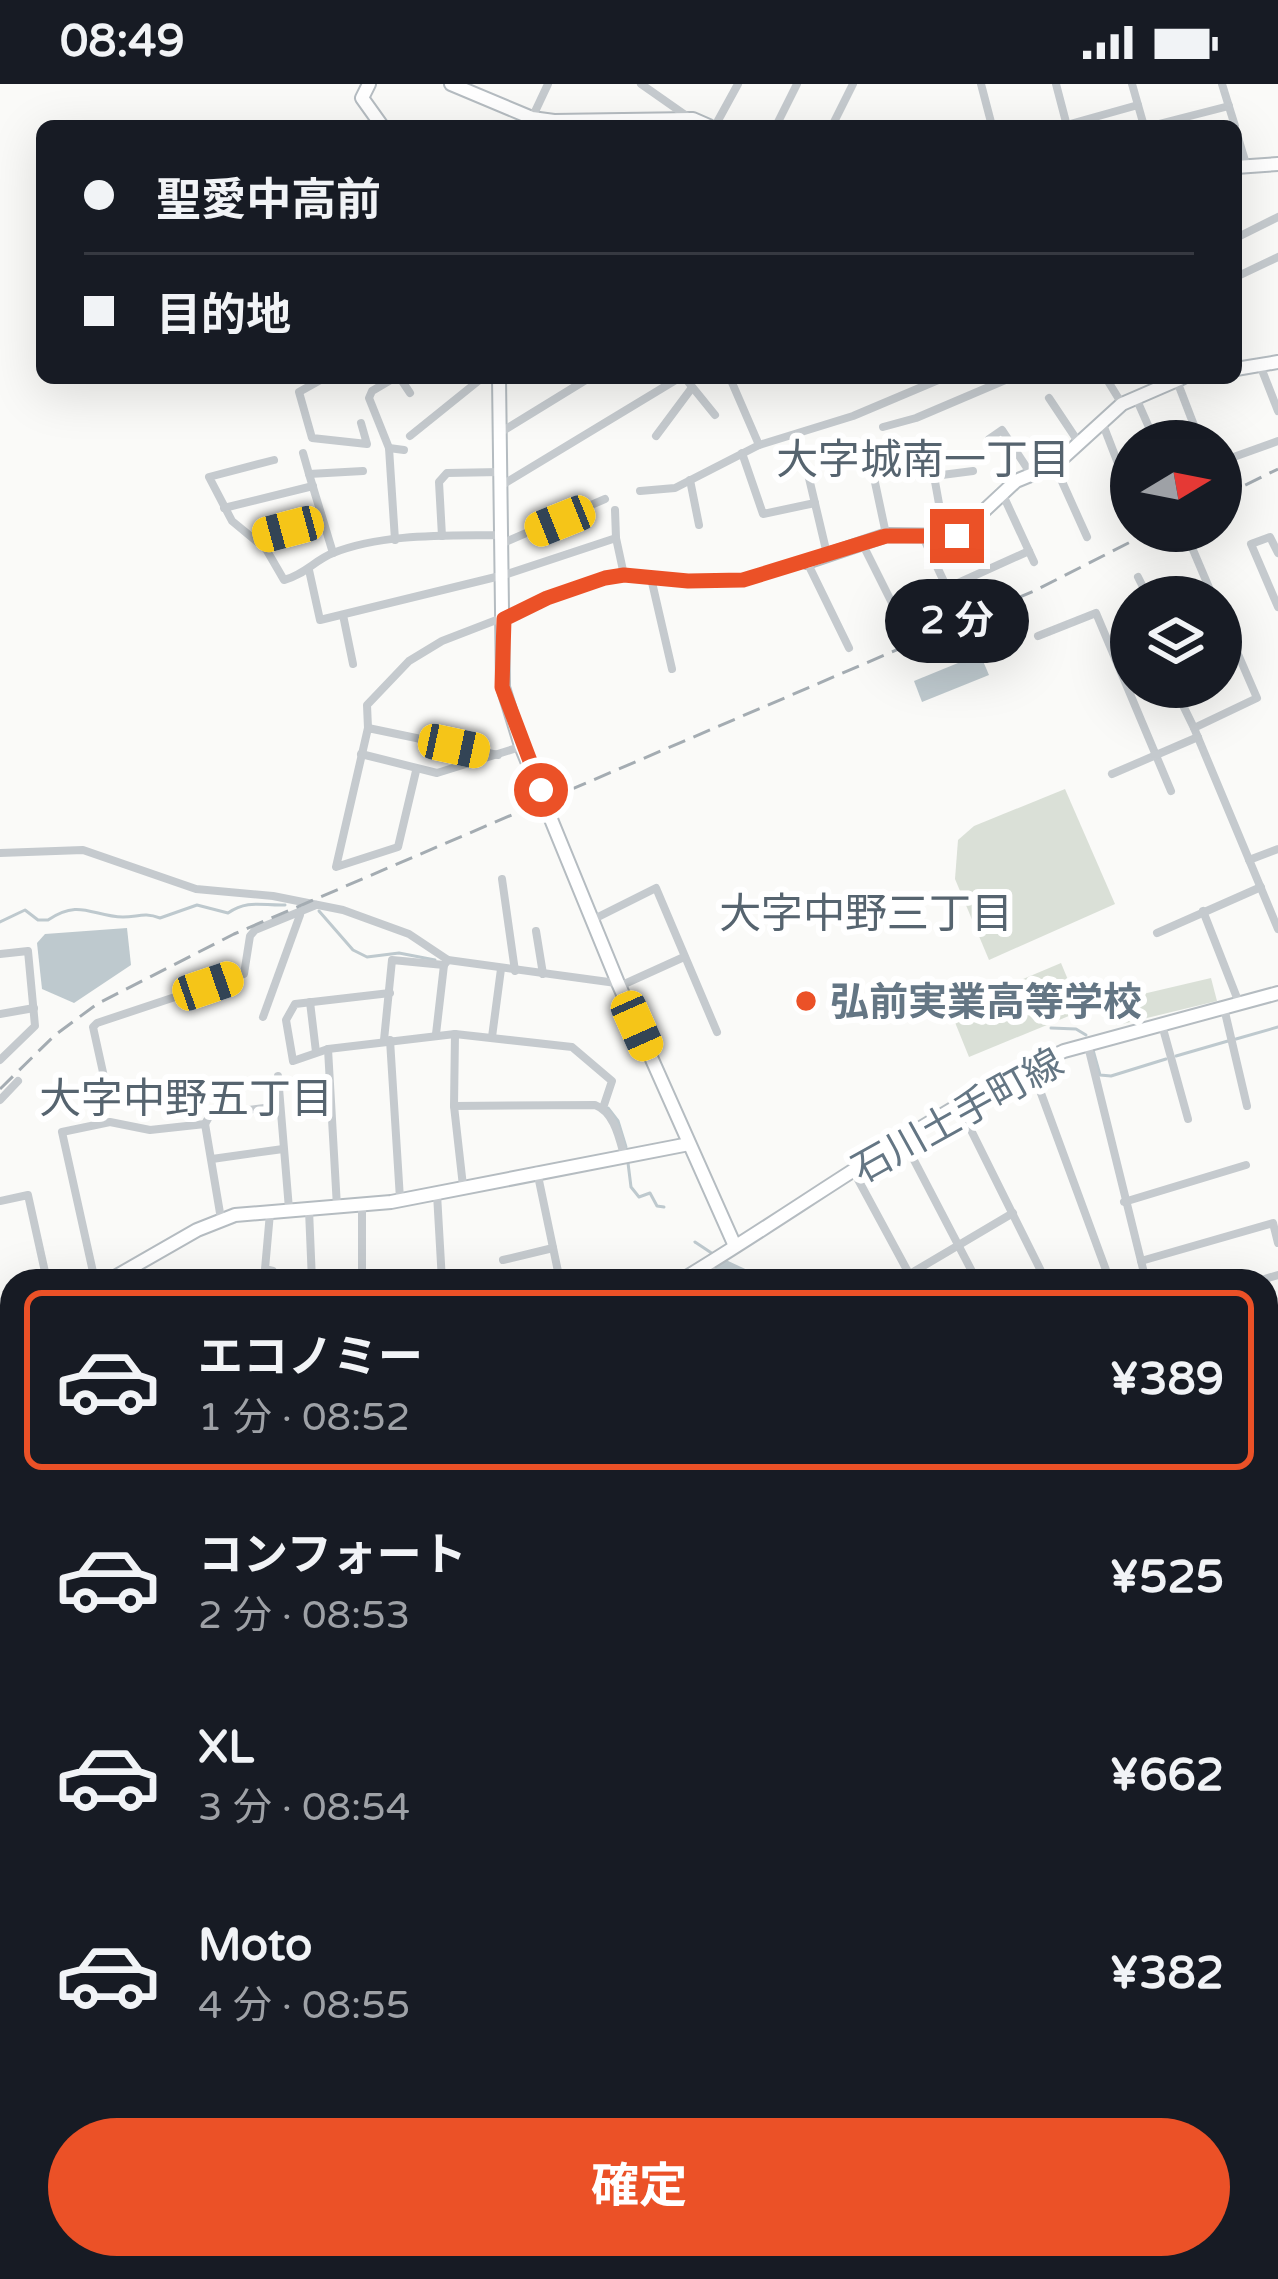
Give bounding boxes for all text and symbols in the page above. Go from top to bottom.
text: 08:49 [60,15,185,69]
text: 聖愛中高前 [156,174,381,228]
text: 目的地 [156,289,291,343]
north arrow [1110,420,1242,552]
map controls [1110,420,1242,708]
district label: 大字城南一丁目 [776,435,1070,486]
car [520,491,600,551]
car [249,502,327,556]
route end [930,509,984,563]
button: layers [1110,576,1242,708]
callout: 2 分 [885,578,1029,662]
text: 2 分 [920,597,994,644]
car [415,721,493,771]
route start [514,763,568,817]
district label: 大字中野三丁目 [719,889,1013,940]
car [168,957,248,1015]
place label: 弘前実業高等学校 [830,979,1142,1026]
car [606,986,668,1066]
marker: 弘前実業高等学校 [793,988,819,1014]
street label: 石川土手町線 [844,1039,1071,1194]
district label: 大字中野五丁目 [39,1074,333,1125]
icon: car [54,1326,162,1434]
text: エコノミー [198,1331,423,1385]
text: ¥389 [1110,1353,1224,1407]
text: 1 分 · 08:52 [198,1394,410,1441]
icon: car [54,1524,162,1632]
text: コンフォート [198,1529,467,1583]
text: ¥525 [1110,1551,1224,1605]
text: 2 分 · 08:53 [198,1592,410,1639]
text: XL [198,1721,254,1775]
icon: car [54,1722,162,1830]
text: ¥662 [1110,1749,1224,1803]
text: 3 分 · 08:54 [198,1784,410,1831]
text: Moto [198,1919,312,1973]
icon: car [54,1920,162,2028]
text: ¥382 [1110,1947,1224,2001]
text: 4 分 · 08:55 [198,1982,410,2029]
button: 確定 [48,2118,1230,2256]

